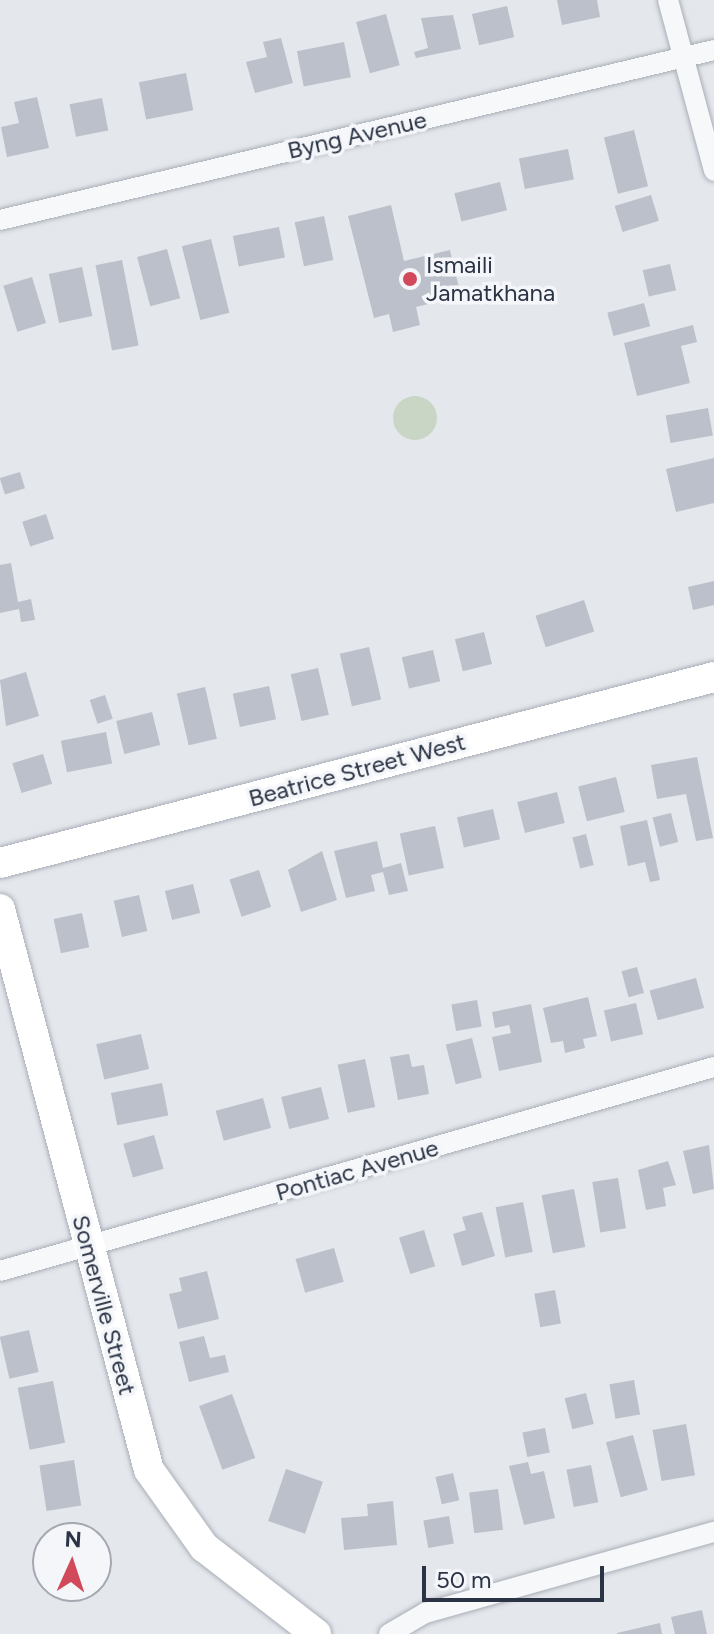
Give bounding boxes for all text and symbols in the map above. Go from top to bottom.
street label: Byng Avenue [285,105,429,165]
place label: Ismaili Jamatkhana [426,251,555,307]
marker: Ismaili Jamatkhana [401,270,419,288]
street label: Beatrice Street West [245,727,469,813]
street label: Pontiac Avenue [272,1133,442,1207]
street label: Somerville Street [66,1212,142,1398]
north arrow [32,1522,112,1602]
text: N [64,1526,82,1553]
scale bar [426,1550,608,1600]
text: 50 m [436,1565,492,1594]

